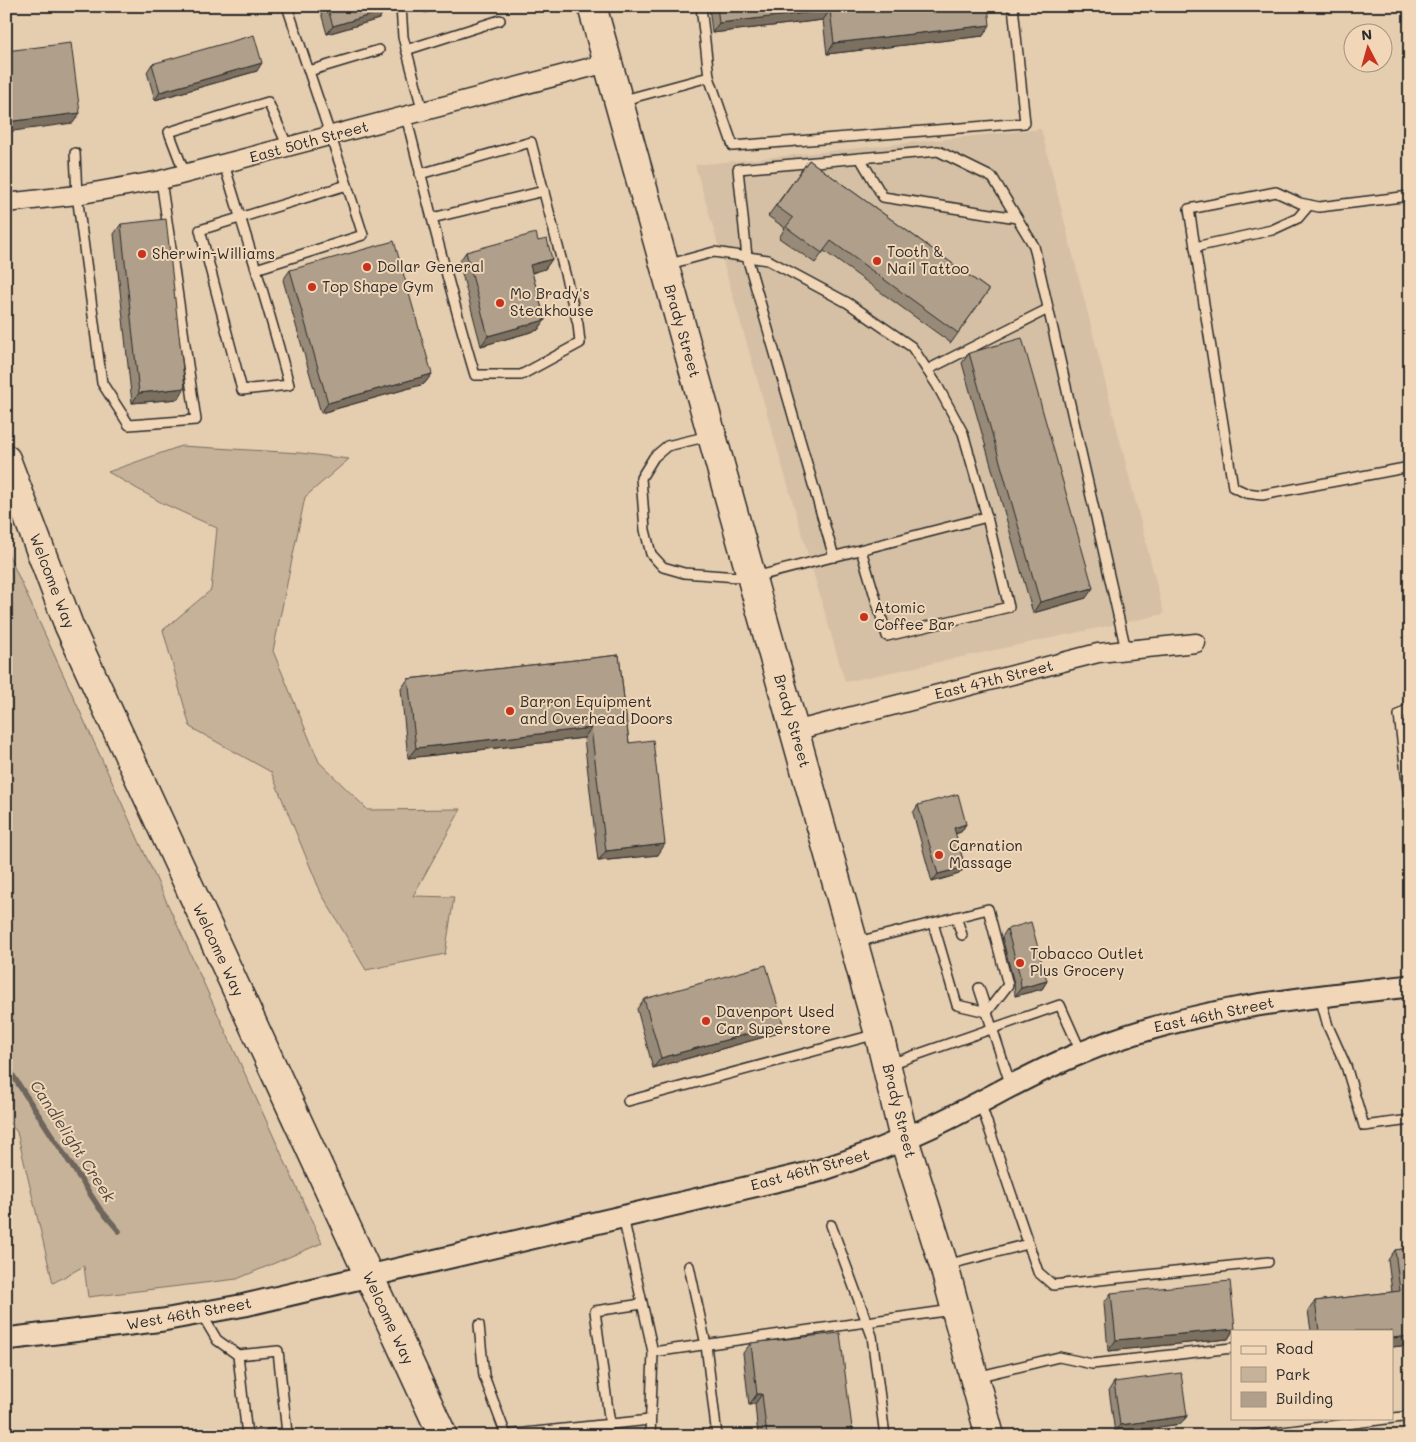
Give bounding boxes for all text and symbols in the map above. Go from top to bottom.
north arrow [1344,22,1394,72]
text: N [1360,25,1373,45]
street label: East 50th Street [247,116,370,167]
place label: Tooth & Nail Tattoo [887,241,969,278]
place label: Sherwin-Williams [152,243,275,263]
marker: Sherwin-Williams [136,248,148,260]
marker: Tooth & Nail Tattoo [871,255,883,267]
place label: Dollar General [377,256,484,276]
marker: Dollar General [361,261,373,273]
place label: Top Shape Gym [322,276,434,296]
marker: Top Shape Gym [306,281,318,293]
street label: Brady Street [660,282,706,380]
place label: Mo Brady's Steakhouse [510,283,594,320]
marker: Mo Brady's Steakhouse [494,297,506,309]
street label: Welcome Way [26,530,80,631]
place label: Atomic Coffee Bar [874,597,955,634]
marker: Atomic Coffee Bar [858,611,870,623]
street label: East 47th Street [932,655,1055,703]
street label: Brady Street [770,672,816,770]
place label: Barron Equipment and Overhead Doors [520,691,673,728]
marker: Barron Equipment and Overhead Doors [504,705,516,717]
place label: Carnation Massage [949,835,1023,872]
marker: Carnation Massage [933,849,945,861]
street label: Welcome Way [189,900,249,999]
place label: Tobacco Outlet Plus Grocery [1030,943,1144,980]
marker: Tobacco Outlet Plus Grocery [1014,957,1026,969]
street label: East 46th Street [1152,992,1276,1036]
place label: Davenport Used Car Superstore [716,1001,834,1038]
marker: Davenport Used Car Superstore [700,1015,712,1027]
street label: Brady Street [879,1062,921,1160]
water label: Candlelight Creek [26,1076,121,1206]
street label: East 46th Street [748,1144,871,1194]
street label: Welcome Way [359,1268,419,1367]
street label: West 46th Street [125,1292,253,1334]
legend [1231,1330,1394,1420]
text: Road [1276,1338,1313,1358]
text: Park [1276,1364,1310,1384]
text: Building [1276,1388,1333,1408]

